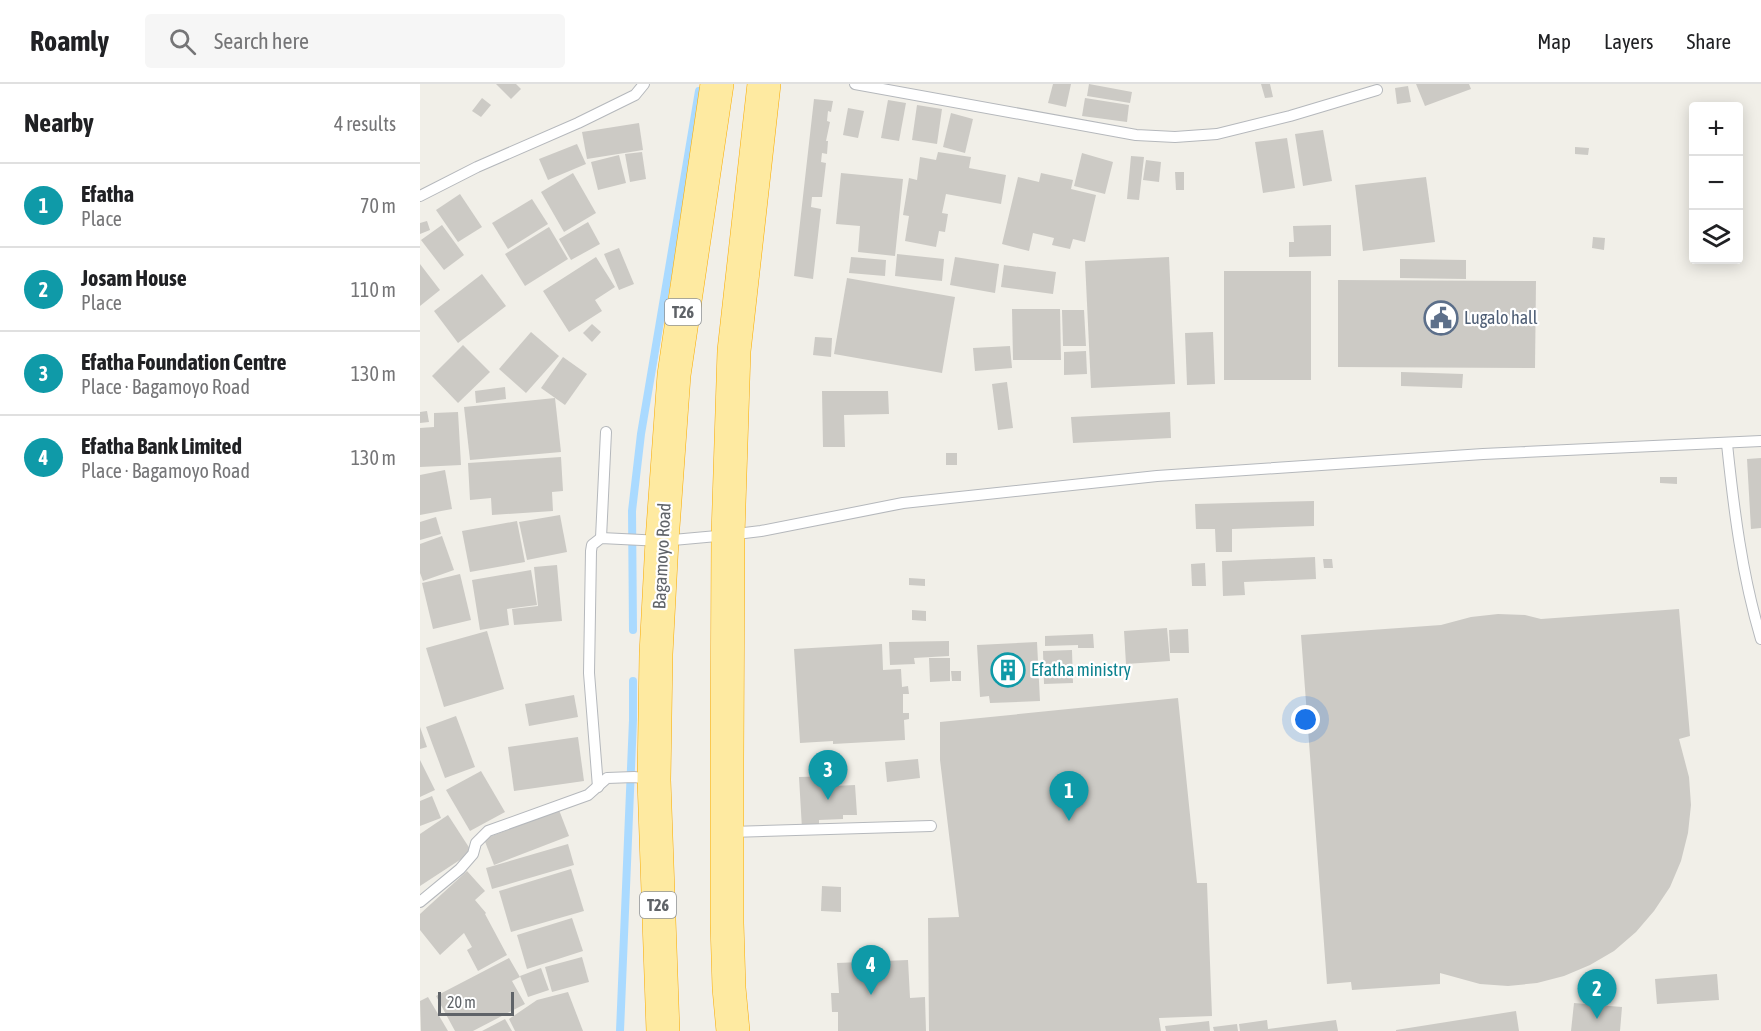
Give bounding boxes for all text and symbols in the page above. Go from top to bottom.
search box [145,14,565,68]
text: Roamly [30,25,109,57]
icon: search [166,25,199,58]
text: Search here [214,28,309,54]
text: Map [1537,29,1571,53]
text: Layers [1604,29,1654,53]
text: Share [1687,29,1731,53]
map controls [1689,102,1743,264]
button: + [1689,102,1743,156]
text: Nearby [24,108,94,138]
text: 4 results [334,112,396,135]
button: − [1689,156,1743,210]
text: Efatha [81,181,134,207]
text: 1 [39,194,48,217]
text: 70 m [360,194,396,217]
text: Place [81,207,122,230]
button: layers [1689,210,1743,264]
text: Josam House [81,265,187,291]
text: 2 [39,278,48,301]
text: 110 m [351,278,396,301]
text: Place [81,291,122,314]
road number: T26 [665,299,701,325]
public building icon: Lugalo hall [1423,300,1459,336]
place label: Lugalo hall [1464,307,1538,328]
text: Efatha Foundation Centre [81,349,286,375]
text: 3 [39,362,48,385]
text: 130 m [351,362,396,385]
text: Place · Bagamoyo Road [81,375,250,398]
text: Efatha Bank Limited [81,433,242,459]
text: 4 [39,446,48,469]
text: 130 m [351,446,396,469]
text: Place · Bagamoyo Road [81,459,250,482]
street label: Bagamoyo Road [648,502,675,610]
building icon: Efatha ministry [990,652,1026,688]
place label: Efatha ministry [1031,659,1131,680]
your location [1291,705,1320,734]
pin: 3 [808,750,848,800]
pin: 1 [1050,772,1088,821]
road number: T26 [640,892,676,918]
pin: 4 [852,946,890,995]
pin: 2 [1578,970,1616,1019]
scale bar [438,989,514,1016]
text: 20 m [447,993,476,1011]

